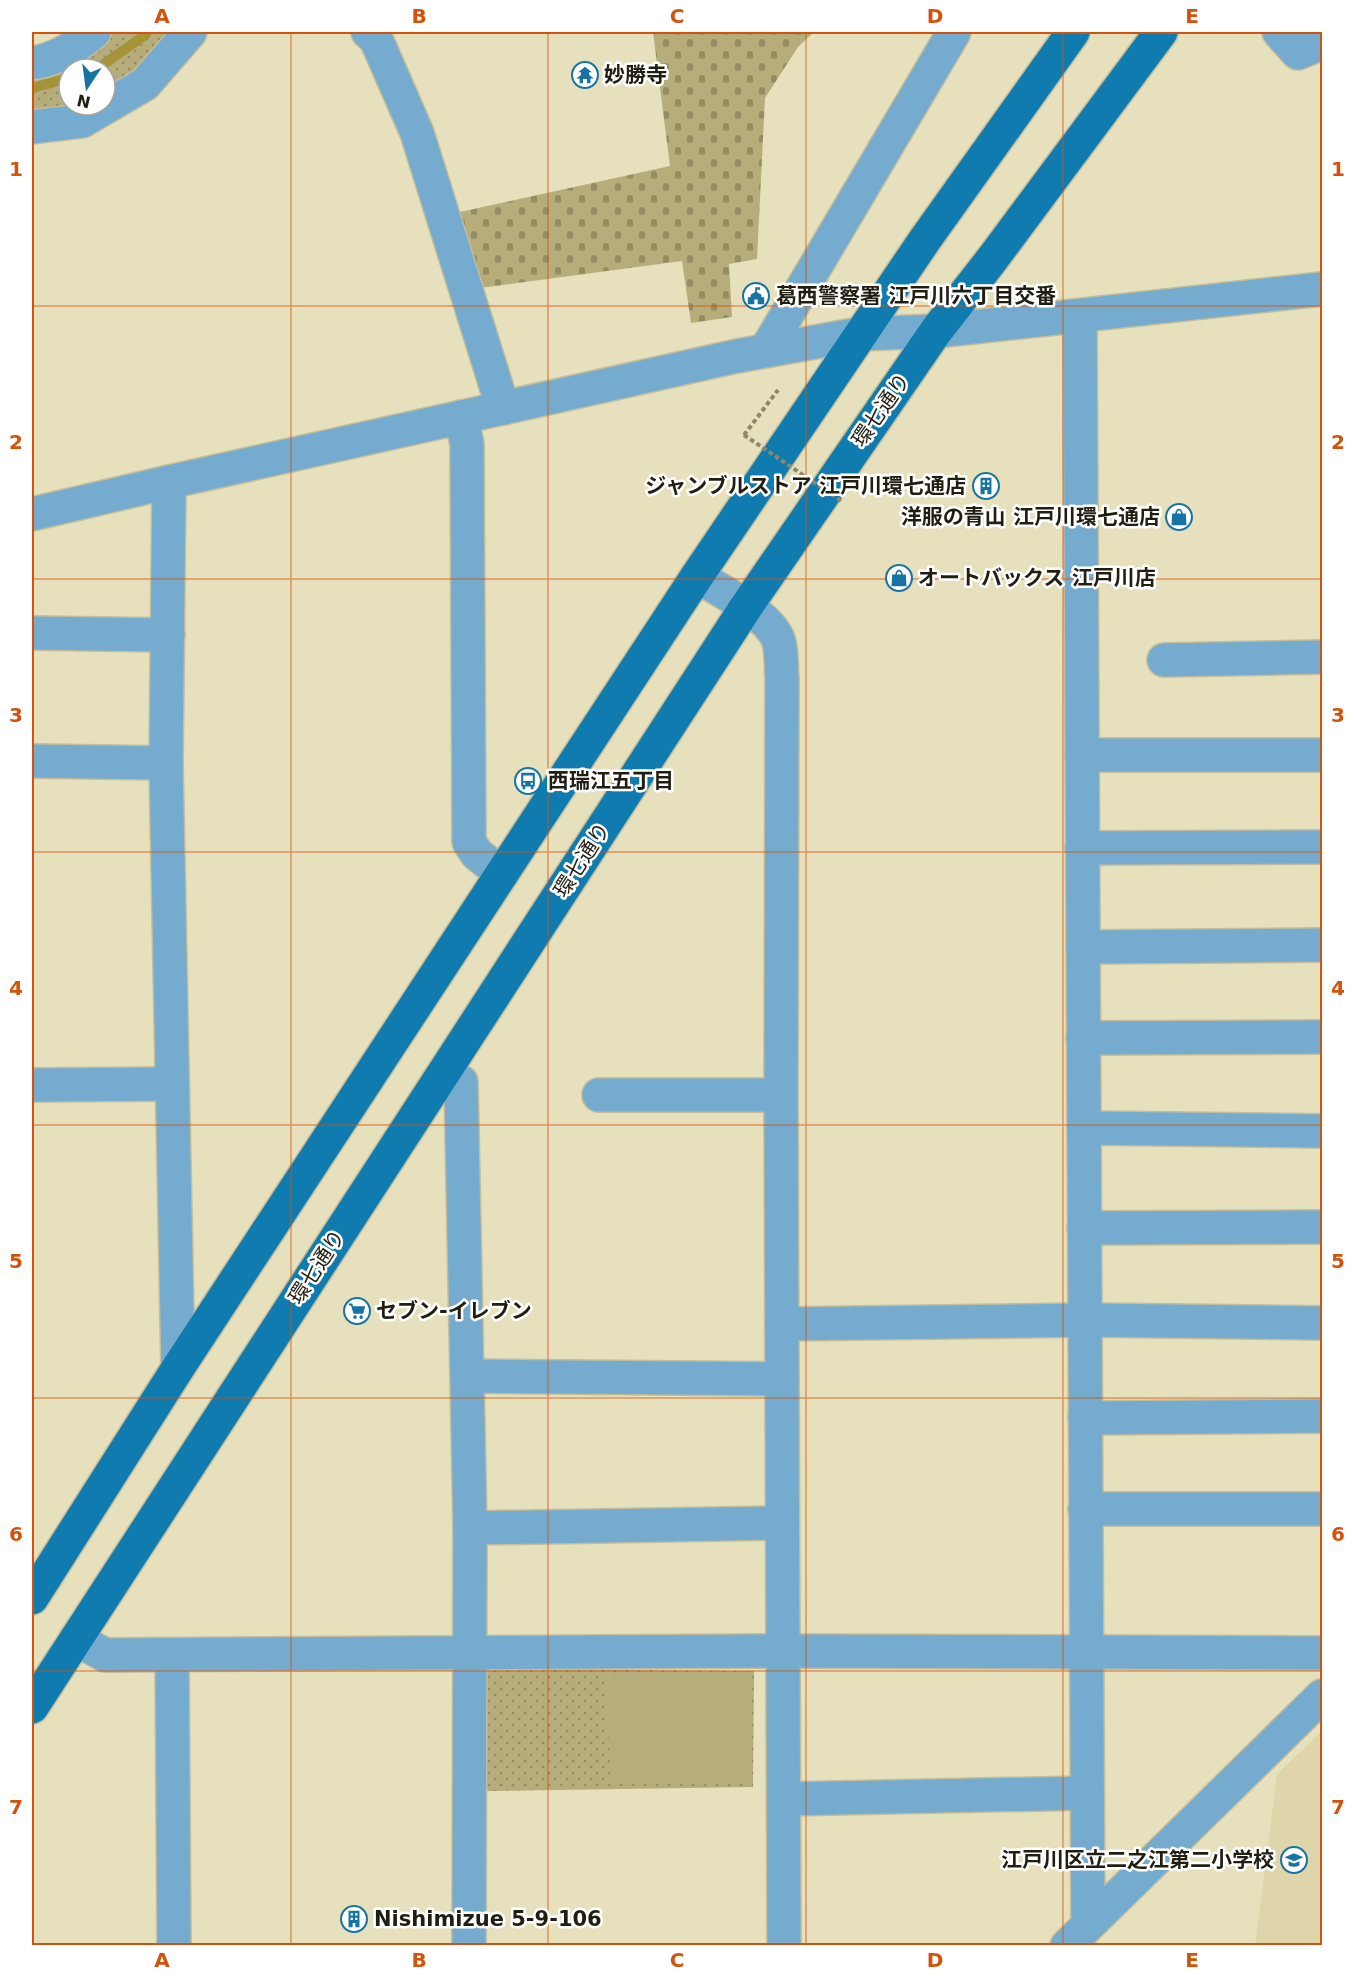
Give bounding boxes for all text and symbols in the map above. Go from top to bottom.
text: A [154,4,170,28]
text: B [411,4,427,28]
text: C [670,4,684,28]
text: D [927,4,943,28]
text: E [1185,4,1199,28]
north arrow [57,57,117,117]
temple icon: 妙勝寺 [570,60,600,90]
place label: 妙勝寺 [604,63,667,87]
text: N [75,90,92,112]
text: 1 [9,157,23,181]
text: 1 [1331,157,1345,181]
public building icon: 葛西警察署 江戸川六丁目交番 [741,281,771,311]
place label: 葛西警察署 江戸川六丁目交番 [776,284,1056,308]
street label: 環七通り [847,369,915,451]
text: 2 [9,430,23,454]
text: 2 [1331,430,1345,454]
building icon: ジャンブルストア 江戸川環七通店 [971,471,1001,501]
place label: ジャンブルストア 江戸川環七通店 [645,474,966,498]
shop icon: 洋服の青山 江戸川環七通店 [1164,502,1194,532]
place label: 洋服の青山 江戸川環七通店 [901,505,1160,529]
shop icon: オートバックス 江戸川店 [884,563,914,593]
place label: オートバックス 江戸川店 [918,566,1156,590]
text: 3 [9,703,23,727]
text: 3 [1331,703,1345,727]
bus stop icon: 西瑞江五丁目 [513,766,543,796]
place label: 西瑞江五丁目 [548,769,674,793]
street label: 環七通り [549,818,615,902]
text: 4 [9,976,23,1000]
text: 4 [1331,976,1345,1000]
street label: 環七通り [284,1225,350,1309]
text: 5 [9,1249,23,1273]
text: 5 [1331,1249,1345,1273]
supermarket icon: セブン-イレブン [342,1296,372,1326]
place label: セブン-イレブン [376,1299,532,1323]
text: 6 [9,1522,23,1546]
text: 6 [1331,1522,1345,1546]
text: 7 [9,1795,23,1819]
text: 7 [1331,1795,1345,1819]
school or university icon: 江戸川区立二之江第二小学校 [1279,1845,1309,1875]
place label: 江戸川区立二之江第二小学校 [1001,1848,1274,1872]
building icon: Nishimizue 5-9-106 [339,1904,369,1934]
place label: Nishimizue 5-9-106 [374,1907,602,1931]
text: A [154,1948,170,1972]
text: B [411,1948,427,1972]
text: C [670,1948,684,1972]
text: D [927,1948,943,1972]
text: E [1185,1948,1199,1972]

